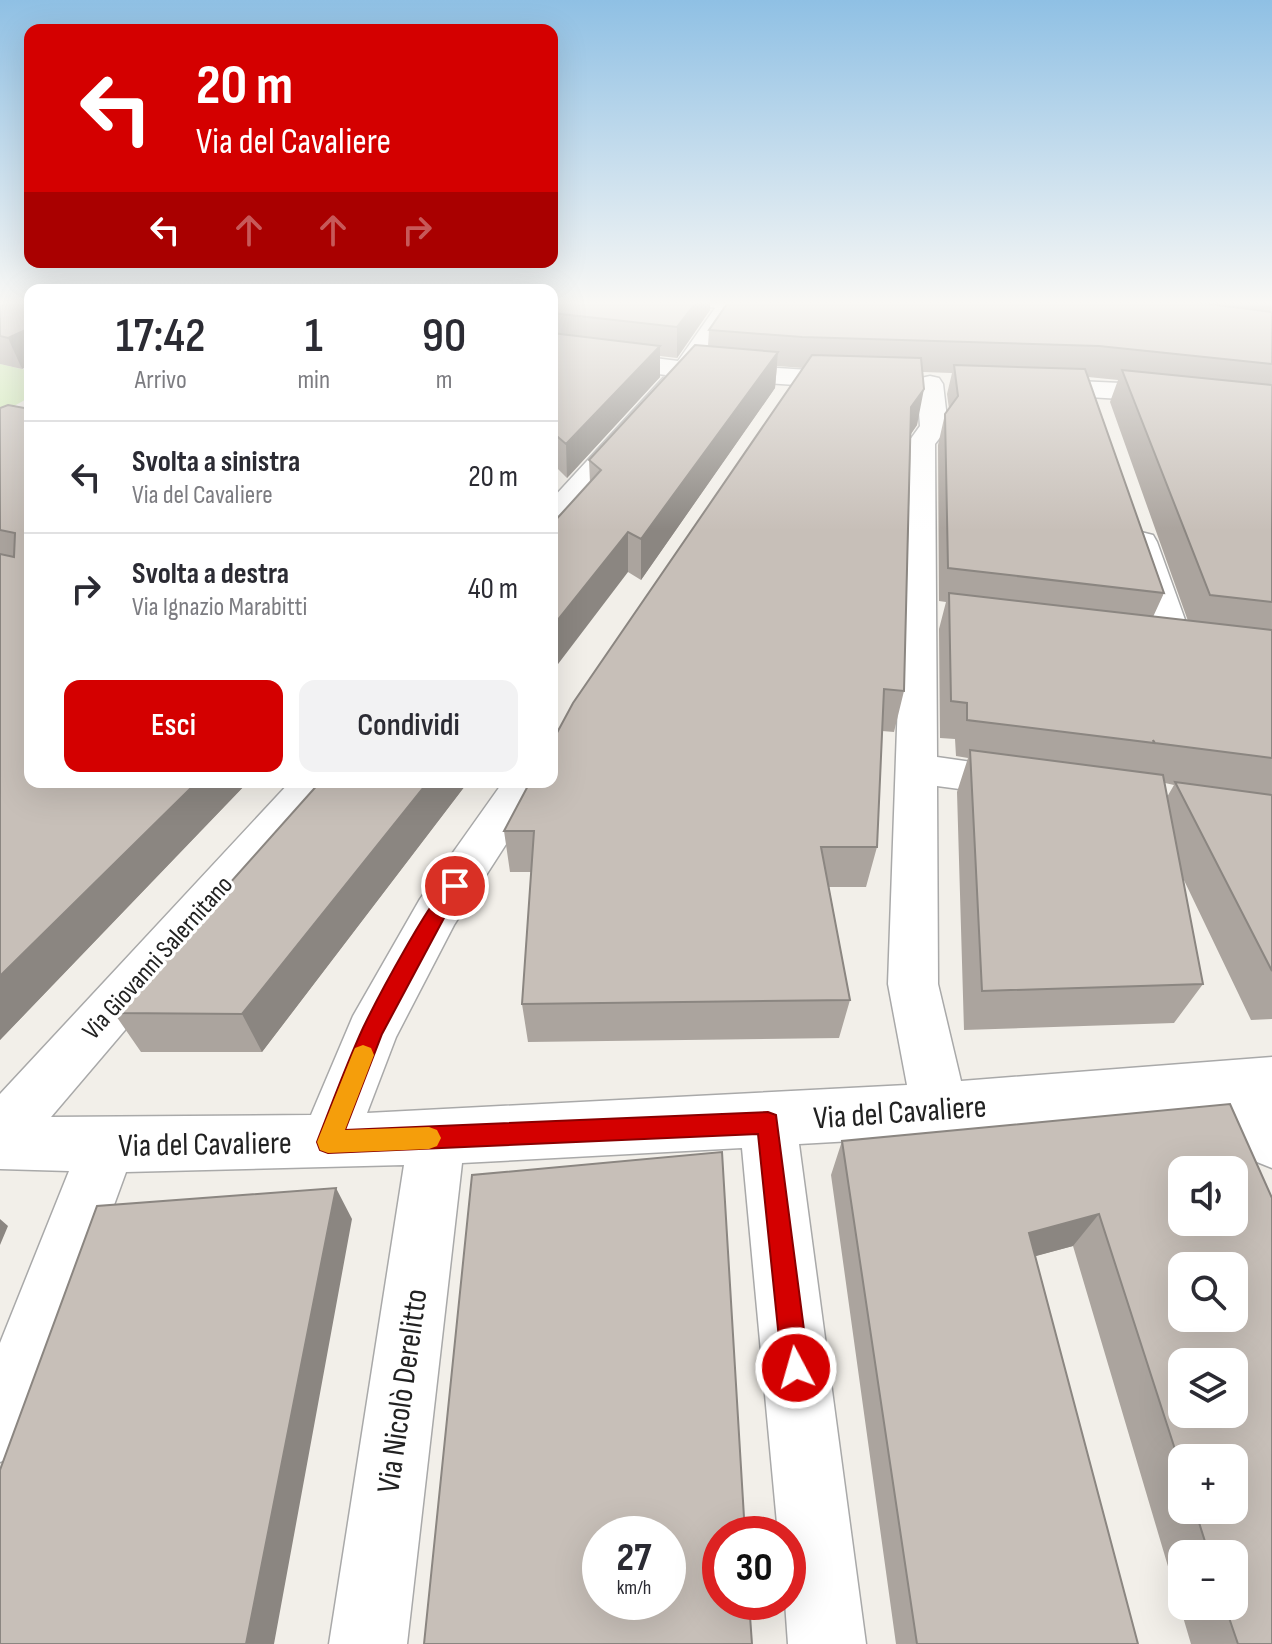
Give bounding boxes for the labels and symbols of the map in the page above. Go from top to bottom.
pin [421,852,489,920]
street label: Via Giovanni Salernitano [76,870,240,1046]
street label: Via del Cavaliere [812,1088,988,1138]
street label: Via del Cavaliere [118,1124,292,1166]
street label: Via Nicolò Derelitto [369,1287,437,1495]
position arrow [754,1326,838,1410]
speed limit sign: 30 [702,1516,806,1620]

